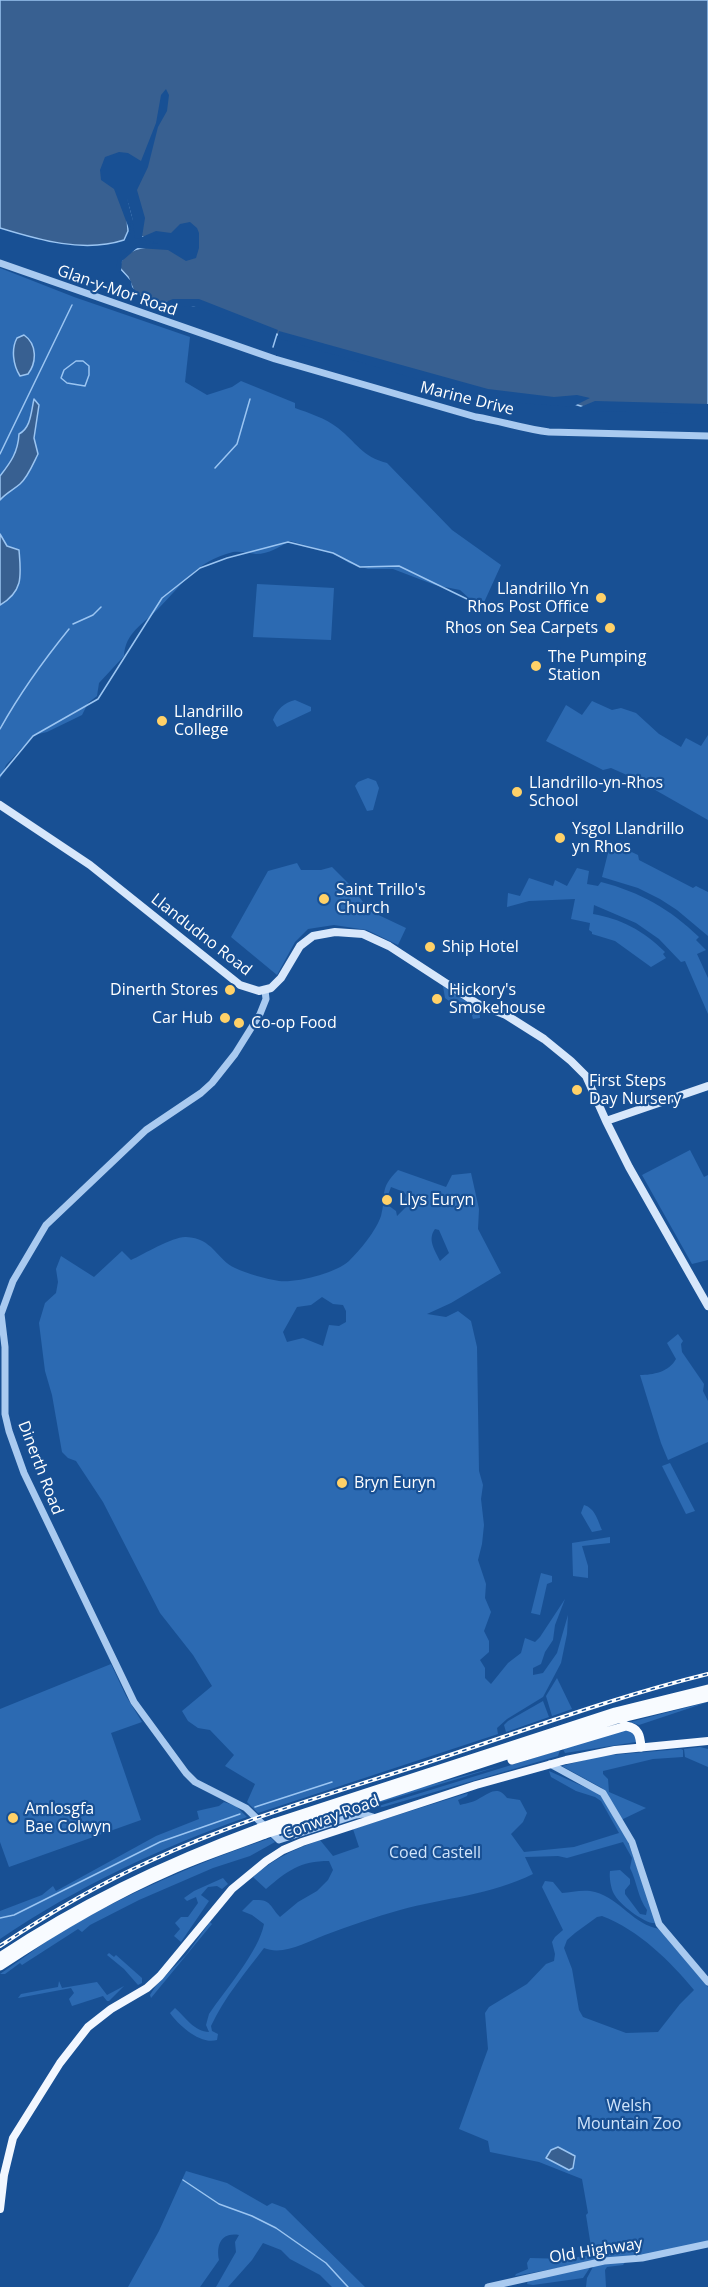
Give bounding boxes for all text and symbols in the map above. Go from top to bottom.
street label: Glan-y-Mor Road [55,261,179,321]
street label: Marine Drive [418,378,516,420]
place label: Llandrillo Yn Rhos Post Office [467,579,589,617]
marker: Llandrillo Yn Rhos Post Office [594,591,608,605]
place label: Rhos on Sea Carpets [445,618,598,638]
marker: Rhos on Sea Carpets [603,621,617,635]
place label: The Pumping Station [548,647,646,685]
marker: The Pumping Station [529,659,543,673]
place label: Llandrillo College [174,702,243,740]
marker: Llandrillo College [155,714,169,728]
place label: Llandrillo-yn-Rhos School [529,773,663,811]
marker: Llandrillo-yn-Rhos School [510,785,524,799]
place label: Ysgol Llandrillo yn Rhos [572,819,684,857]
marker: Ysgol Llandrillo yn Rhos [553,831,567,845]
place label: Saint Trillo's Church [336,880,426,918]
street label: Llandudno Road [147,890,255,980]
marker: Saint Trillo's Church [317,892,331,906]
place label: Ship Hotel [442,937,519,957]
marker: Ship Hotel [423,940,437,954]
place label: Dinerth Stores [110,980,218,1000]
place label: Hickory's Smokehouse [449,980,545,1018]
marker: Dinerth Stores [223,983,237,997]
marker: Hickory's Smokehouse [430,992,444,1006]
place label: Car Hub [152,1008,213,1028]
marker: Car Hub [218,1011,232,1025]
place label: Co-op Food [251,1013,337,1033]
marker: Co-op Food [232,1016,246,1030]
place label: First Steps Day Nursery [589,1071,681,1109]
marker: First Steps Day Nursery [570,1083,584,1097]
place label: Llys Euryn [399,1190,474,1210]
marker: Llys Euryn [380,1193,394,1207]
street label: Dinerth Road [13,1418,67,1518]
place label: Bryn Euryn [354,1473,436,1493]
marker: Bryn Euryn [335,1476,349,1490]
street label: Conway Road [280,1792,382,1844]
place label: Amlosgfa Bae Colwyn [25,1799,111,1837]
marker: Amlosgfa Bae Colwyn [6,1811,20,1825]
park label: Coed Castell [389,1843,481,1863]
park label: Welsh Mountain Zoo [577,2096,681,2134]
street label: Old Highway [548,2234,644,2268]

